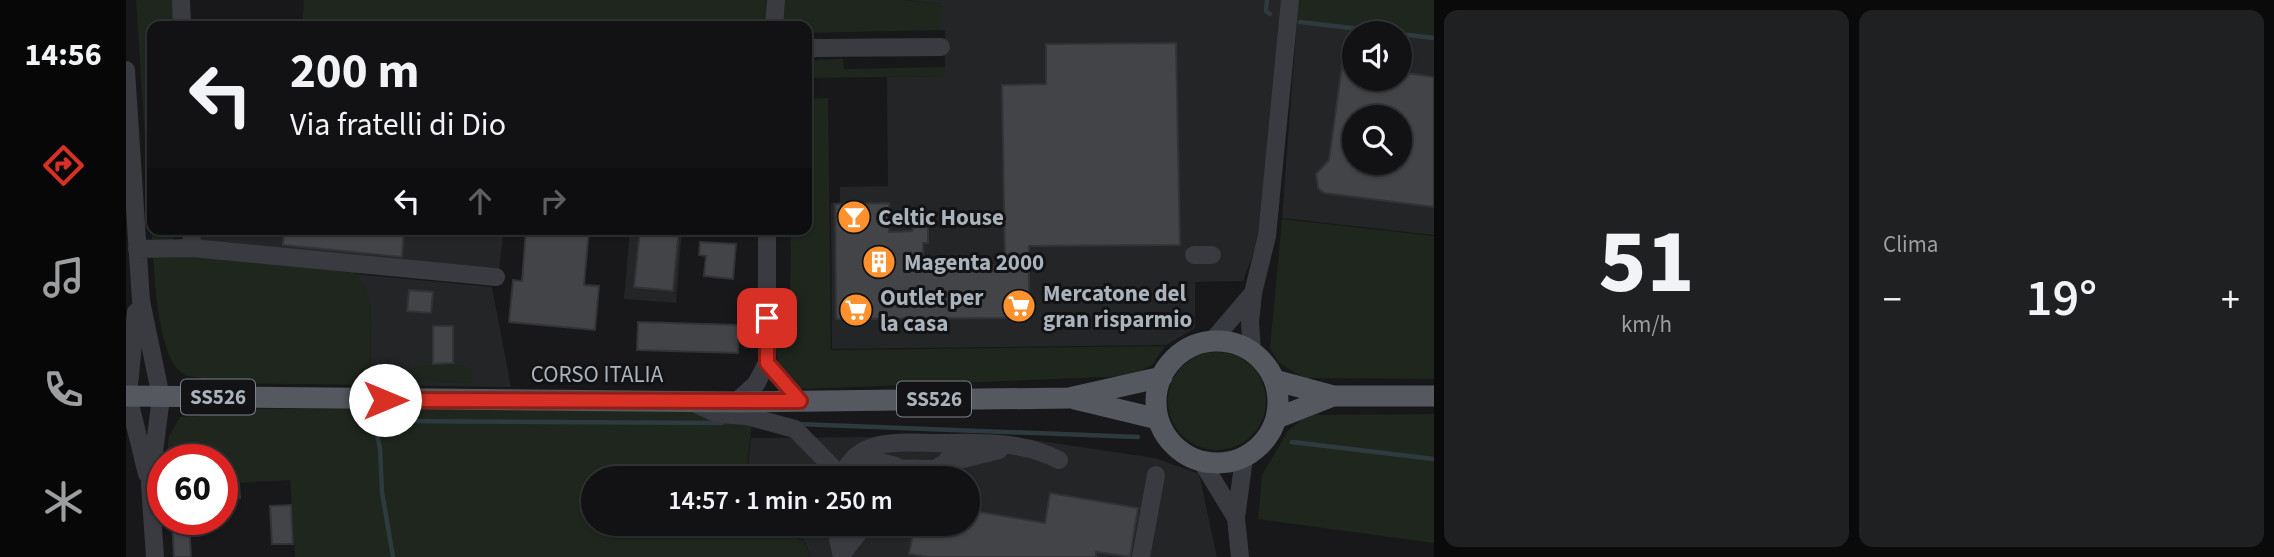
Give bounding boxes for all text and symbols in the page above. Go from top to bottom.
map controls [1342,21,1412,175]
button: sound [1342,21,1412,91]
text: 14:56 [24,32,102,78]
text: 200 m [290,37,419,107]
icon: left [175,49,266,140]
text: Via fratelli di Dio [290,102,506,148]
button: search [1342,105,1412,175]
icon: directions [39,141,88,190]
icon: left [388,182,426,220]
icon: ahead [461,182,499,220]
icon: right [534,182,572,220]
bar icon: Celtic House [835,198,873,236]
text: 51 [1598,198,1695,327]
place label: Celtic House [878,201,1004,234]
text: Clima [1883,228,1938,261]
building icon: Magenta 2000 [860,243,898,281]
place label: Magenta 2000 [904,246,1044,279]
icon: music [39,253,88,302]
text: 19° [2026,262,2097,336]
text: − [1883,273,1902,327]
text: + [2221,273,2240,327]
place label: Mercatone del gran risparmio [1043,277,1192,336]
place label: Outlet per la casa [880,281,984,340]
supermarket icon: Mercatone del gran risparmio [1000,287,1038,325]
pin [737,288,797,348]
supermarket icon: Outlet per la casa [837,291,875,329]
icon: arrive [748,299,786,337]
text: km/h [1621,308,1672,341]
street label: CORSO ITALIA [531,358,664,391]
position arrow [348,363,422,437]
icon: phone [39,365,88,414]
road number: SS526 [181,380,255,414]
road number: SS526 [897,382,971,416]
speed limit sign: 60 [147,444,238,535]
icon: climate [39,477,88,526]
text: 14:57 · 1 min · 250 m [668,482,893,519]

